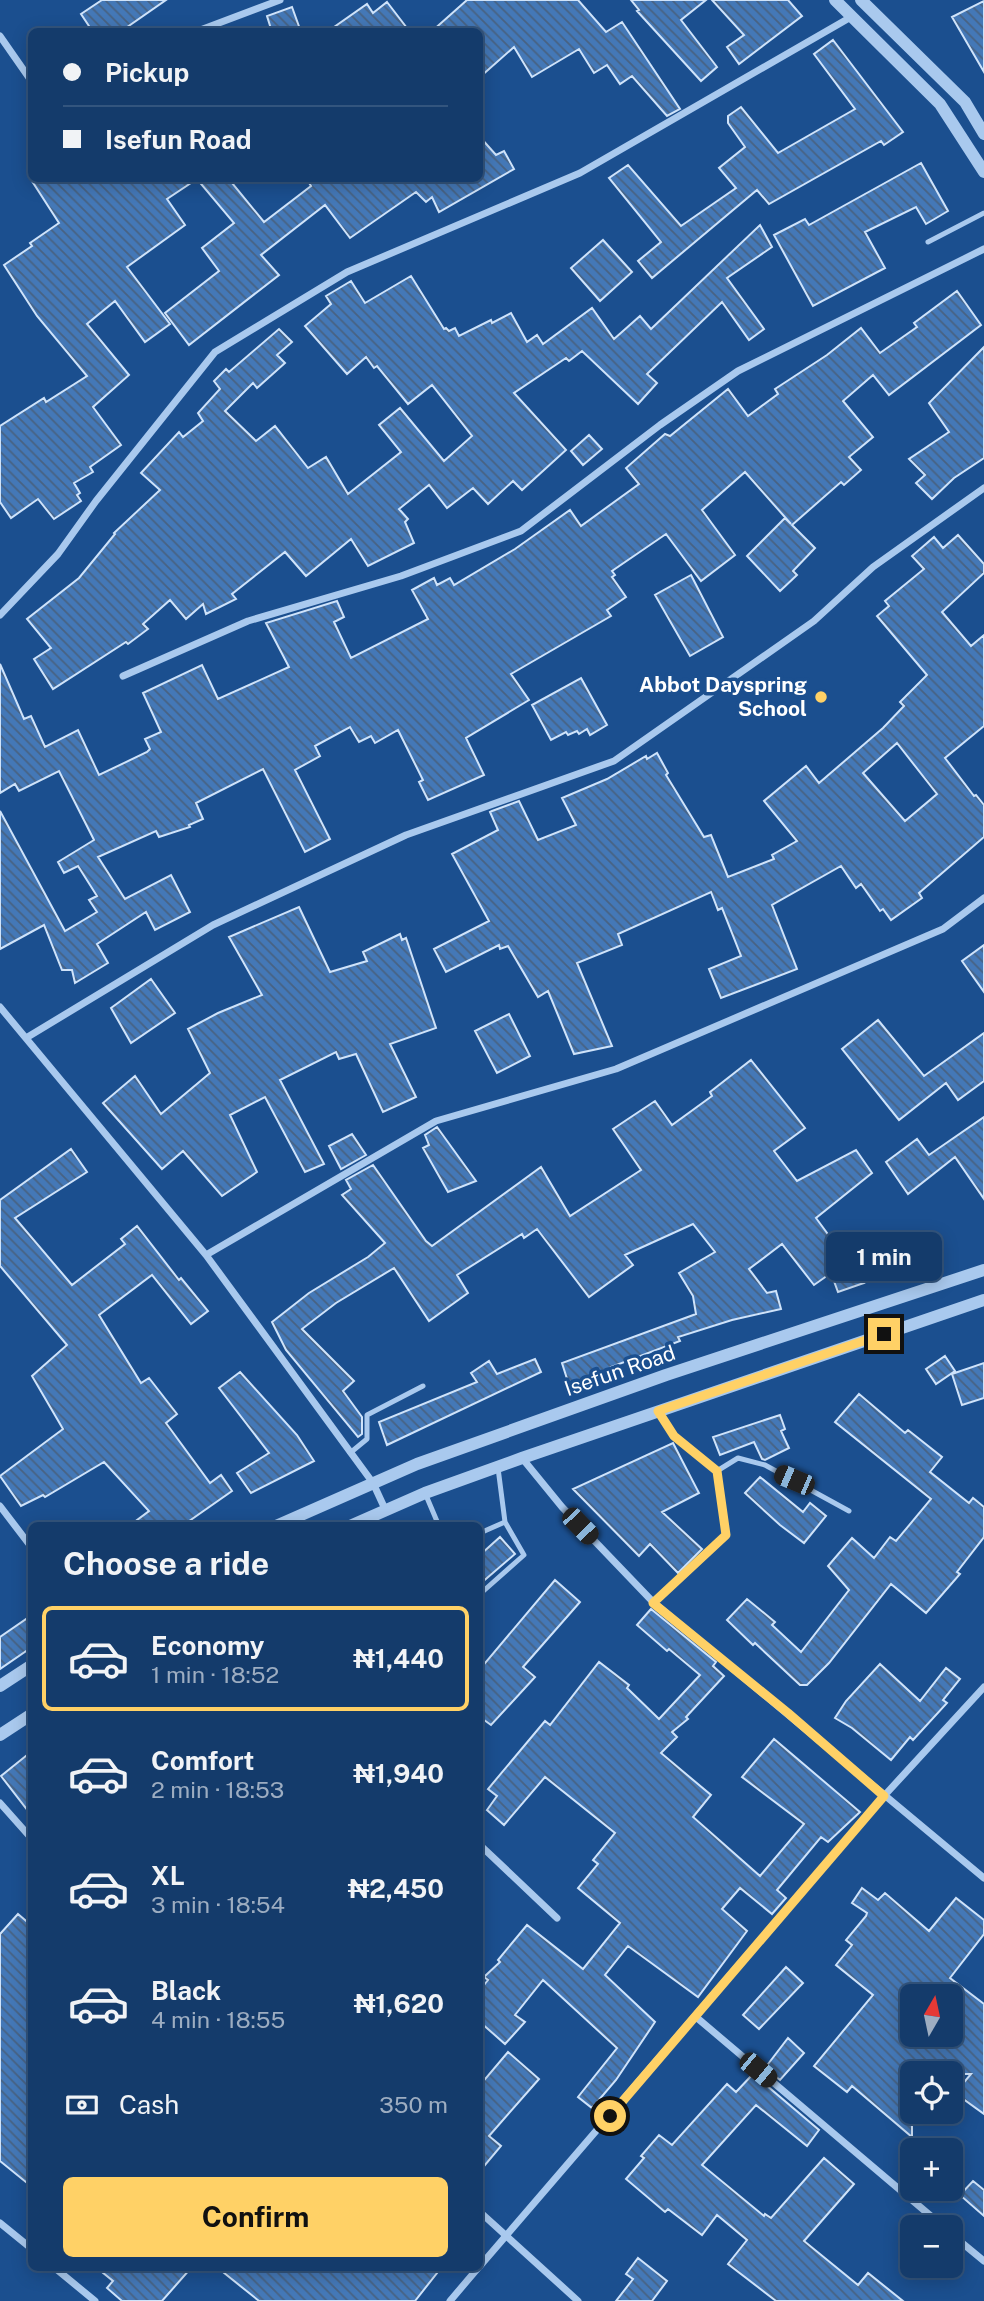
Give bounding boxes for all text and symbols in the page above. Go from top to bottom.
text: Pickup [105,57,189,88]
text: Isefun Road [105,124,252,155]
place label: Abbot Dayspring School [639,672,807,721]
marker: Abbot Dayspring School [813,689,829,705]
callout: 1 min [826,1232,942,1282]
text: 1 min [856,1243,912,1270]
route end [868,1318,900,1350]
street label: Isefun Road [561,1340,679,1401]
car [771,1462,818,1498]
car [558,1504,603,1548]
text: Choose a ride [63,1545,269,1582]
icon: car [67,1627,130,1690]
text: Economy [151,1630,264,1661]
text: ₦1,440 [353,1643,444,1674]
text: 1 min · 18:52 [151,1661,279,1688]
icon: car [67,1742,130,1805]
text: Comfort [151,1745,254,1776]
text: ₦1,940 [353,1758,444,1789]
text: 2 min · 18:53 [151,1776,284,1803]
icon: car [67,1857,130,1920]
text: XL [151,1860,185,1891]
text: ₦2,450 [348,1873,444,1904]
text: 3 min · 18:54 [151,1891,285,1918]
icon: car [67,1972,130,2035]
text: Black [151,1975,221,2006]
north arrow [900,1984,962,2048]
map controls [900,1984,963,2278]
text: ₦1,620 [354,1988,444,2019]
text: 4 min · 18:55 [151,2006,285,2033]
car [736,2048,781,2092]
button: locate [900,2061,963,2124]
icon: cash [63,2086,101,2124]
text: Cash [119,2089,179,2120]
text: 350 m [379,2091,448,2118]
route start [594,2100,626,2132]
button: + [900,2138,963,2201]
button: Confirm [63,2177,448,2257]
button: − [900,2215,963,2278]

